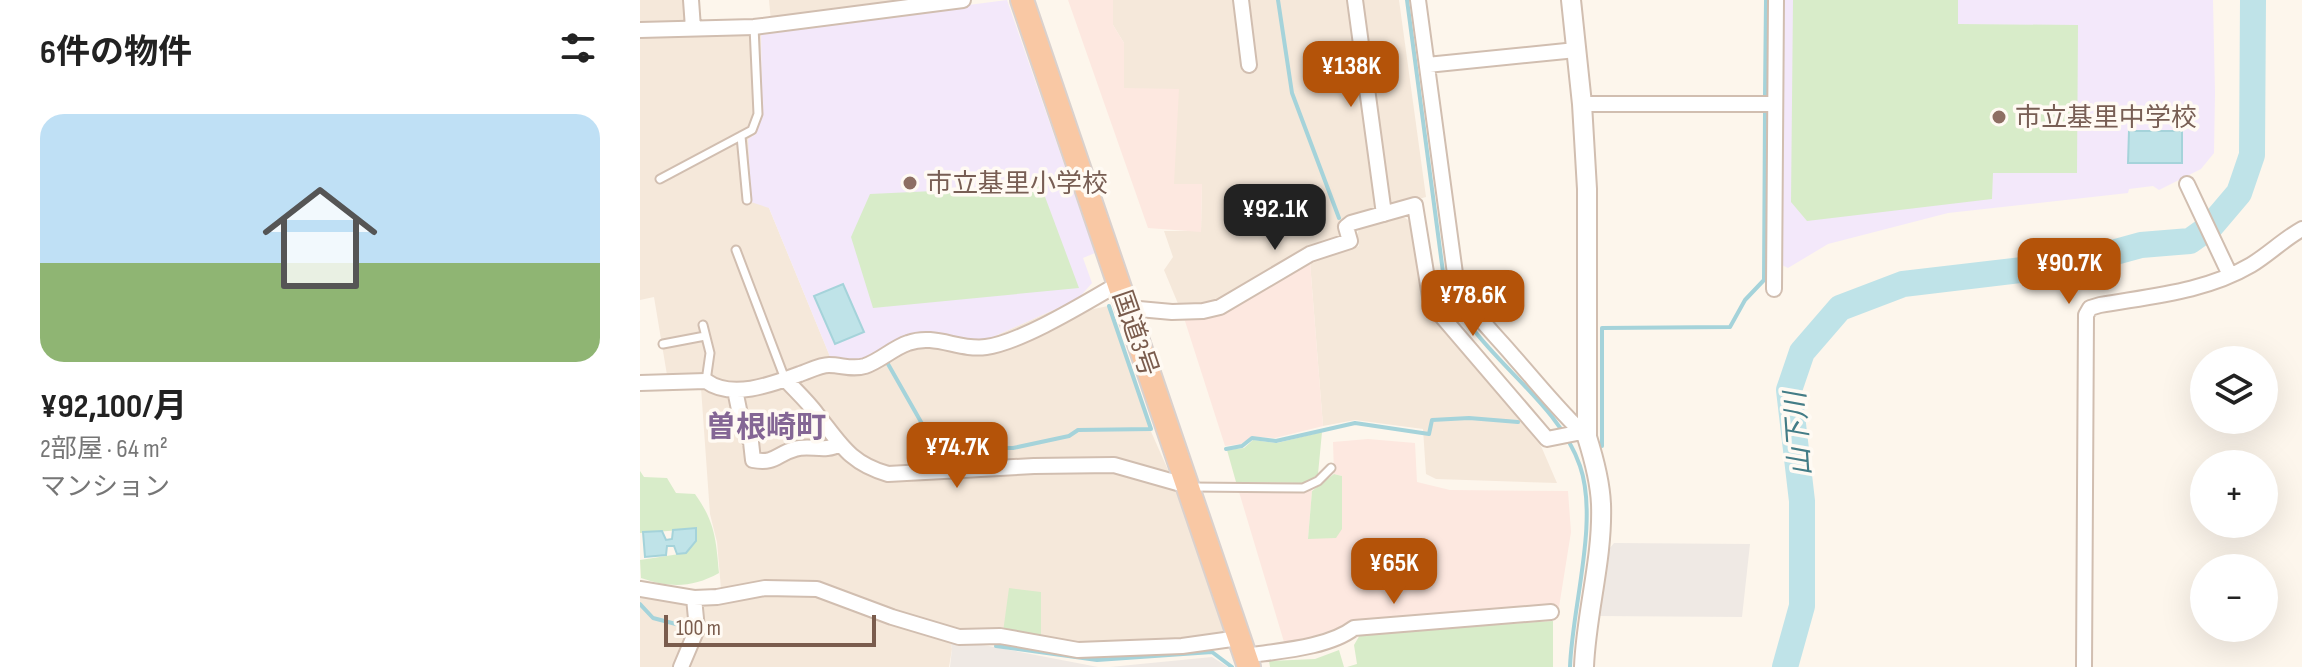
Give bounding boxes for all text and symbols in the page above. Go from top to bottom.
icon: filters [556,26,600,70]
text: 6件の物件 [40,32,192,73]
pin: ¥138K [1295,41,1407,109]
text: ¥138K [1321,51,1381,82]
place label: 市立基里中学校 [2015,103,2197,134]
marker: 市立基里中学校 [1990,108,2008,126]
icon: home [248,166,392,310]
place label: 市立基里小学校 [926,169,1108,200]
marker: 市立基里小学校 [901,174,919,192]
pin: ¥92.1K [1210,184,1340,252]
text: ¥92.1K [1242,194,1308,225]
pin: ¥90.7K [2004,238,2134,306]
text: ¥90.7K [2036,248,2102,279]
pin: ¥78.6K [1408,270,1538,338]
text: ¥78.6K [1439,280,1507,311]
street label: 国道3号 [1105,286,1164,381]
map controls [2190,346,2278,642]
button: layers [2190,346,2278,434]
text: ¥92,100/月 [40,386,187,427]
water label: 山下川 [1779,388,1818,477]
district label: 曽根崎町 [706,410,826,446]
pin: ¥74.7K [892,422,1022,490]
text: ¥74.7K [925,432,989,463]
text: 2部屋 · 64 m² [40,434,168,465]
button: + [2190,450,2278,538]
text: マンション [40,472,170,503]
pin: ¥65K [1347,538,1441,606]
text: ¥65K [1369,548,1419,579]
button: − [2190,554,2278,642]
scale bar [664,611,876,647]
text: 100 m [676,615,721,642]

